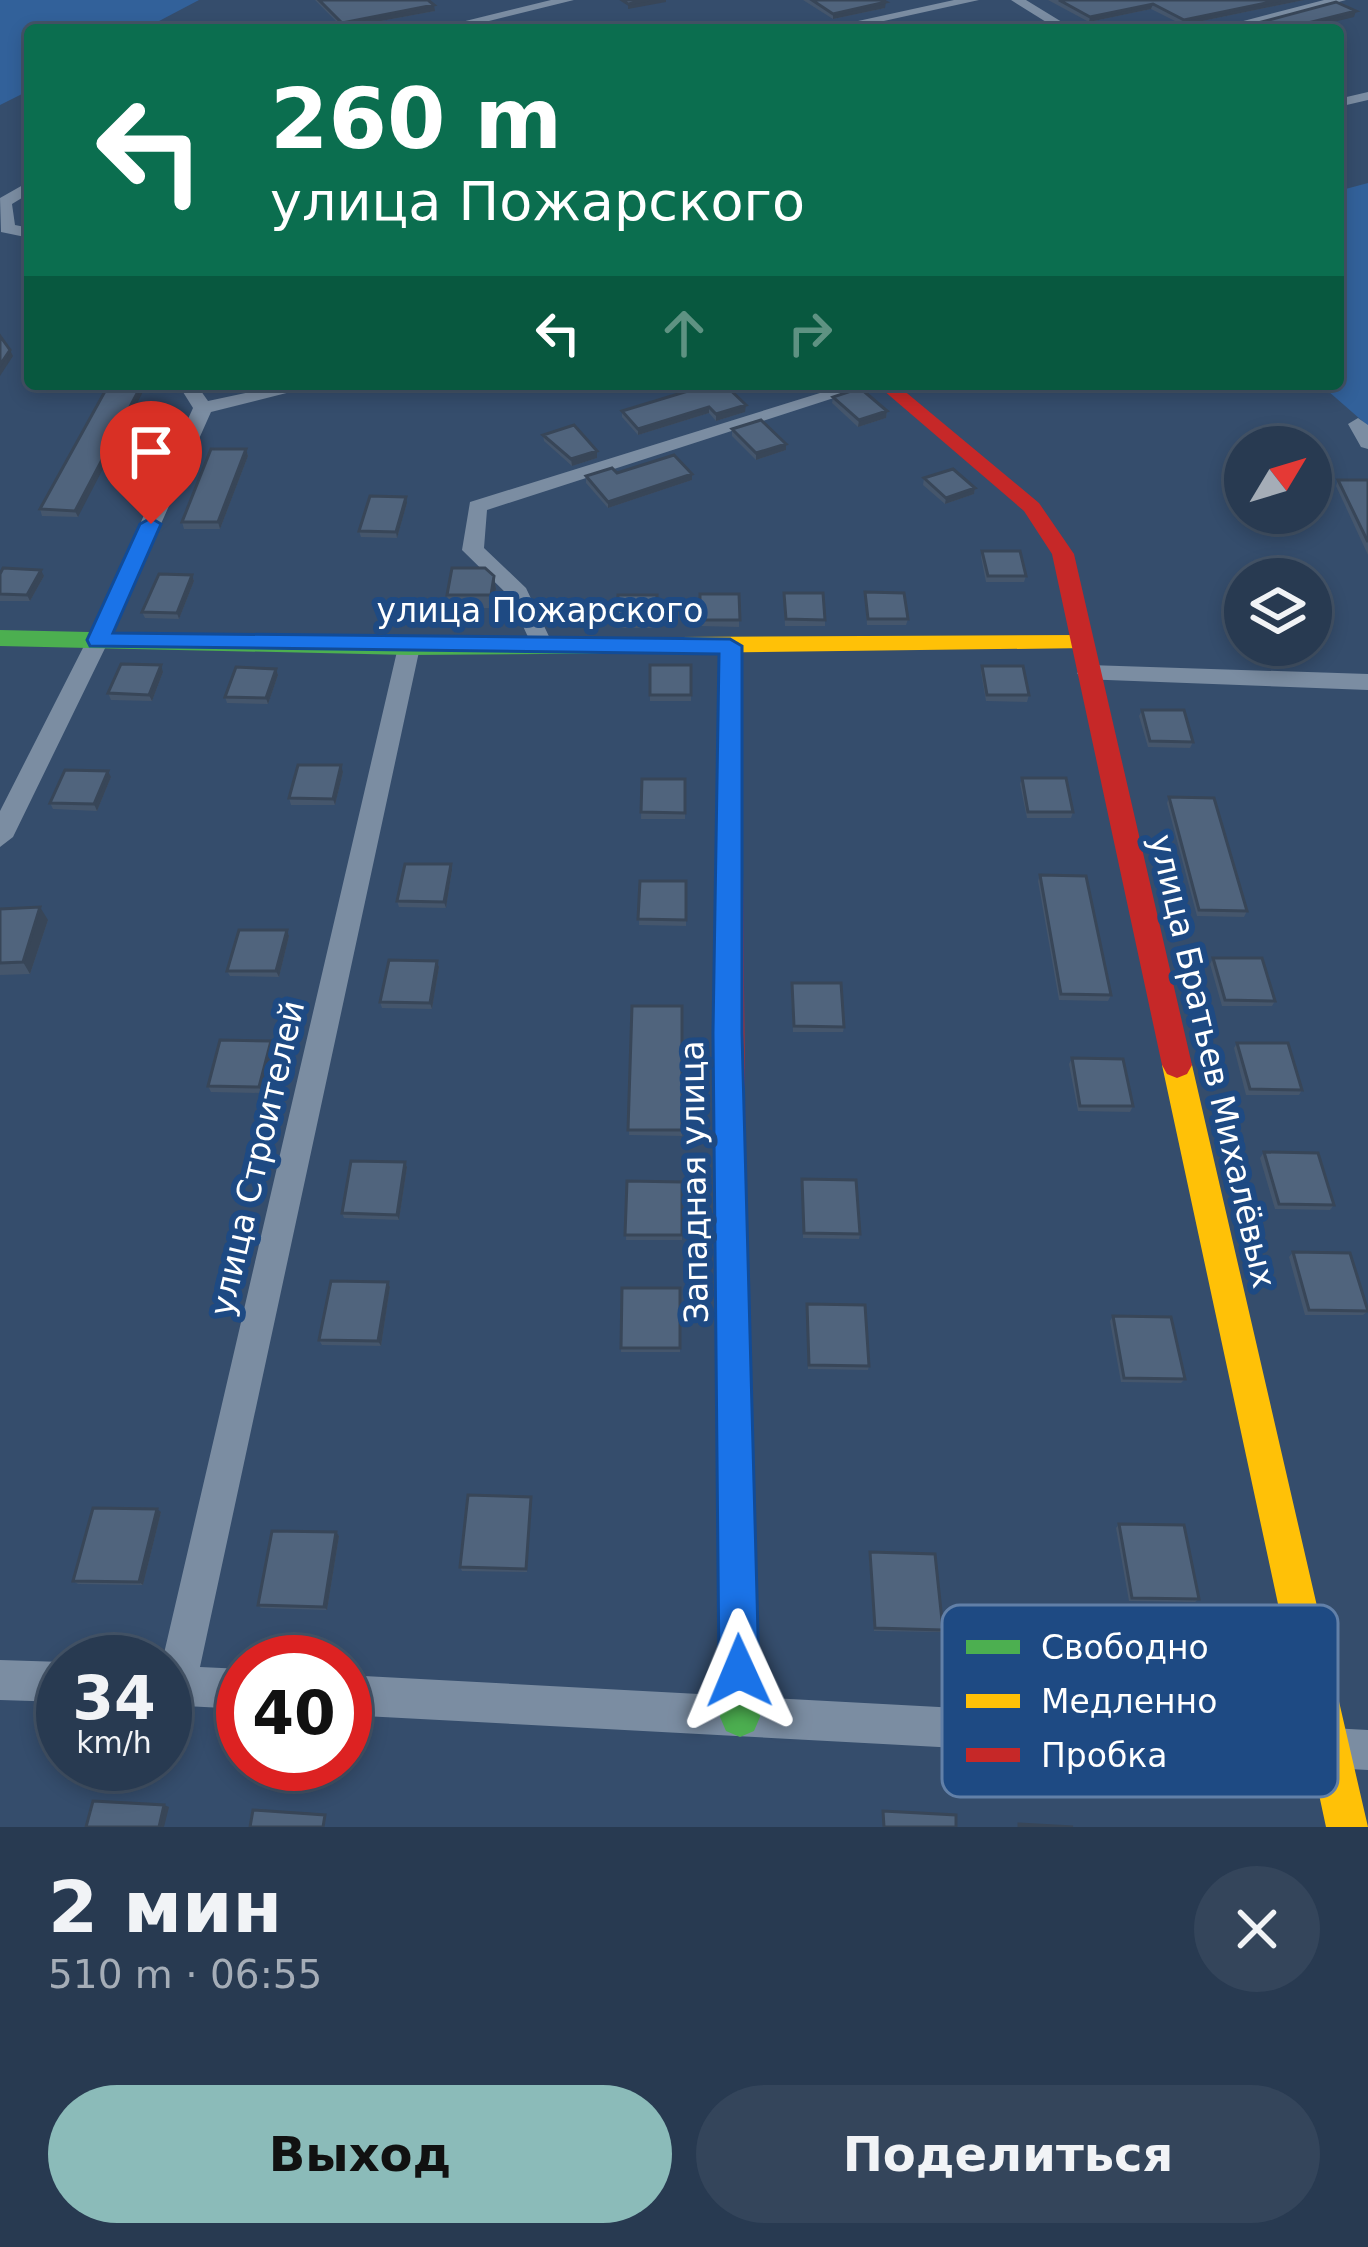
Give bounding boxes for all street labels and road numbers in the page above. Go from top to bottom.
street label: улица Пожарского [377,591,703,630]
street label: улица Братьев Михалёвых [1142,831,1284,1291]
street label: улица Строителей [202,997,312,1319]
street label: Западная улица [672,1040,716,1324]

